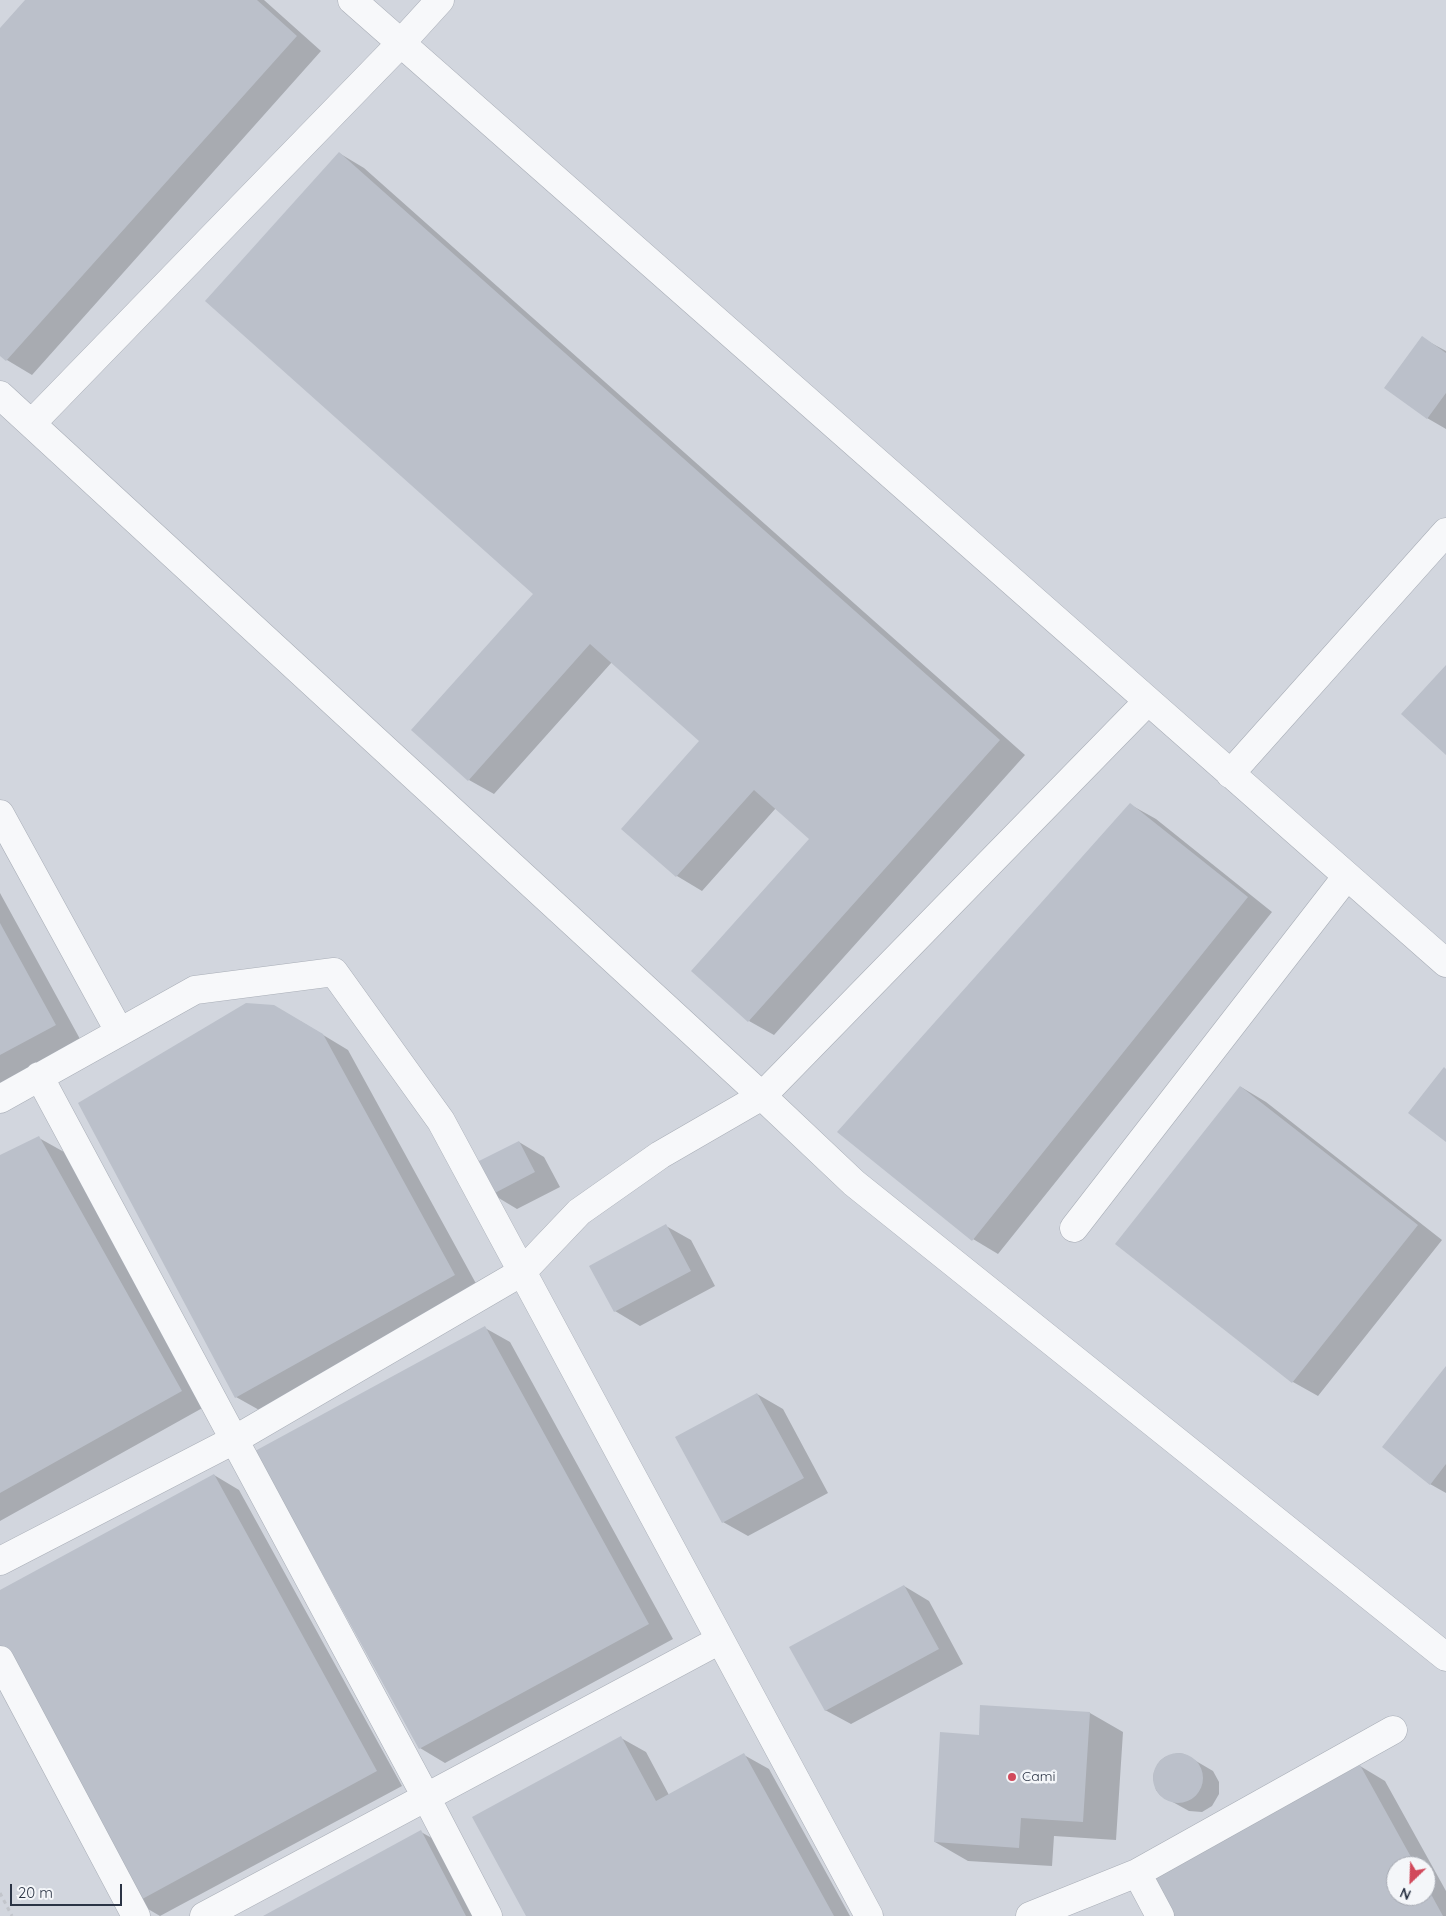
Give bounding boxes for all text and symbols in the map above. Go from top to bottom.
place label: Cami [1022,1769,1055,1785]
marker: Cami [1006,1771,1018,1783]
north arrow [1386,1856,1436,1906]
scale bar [12,1874,125,1906]
text: 20 m [18,1883,53,1902]
text: N [1397,1883,1414,1904]

